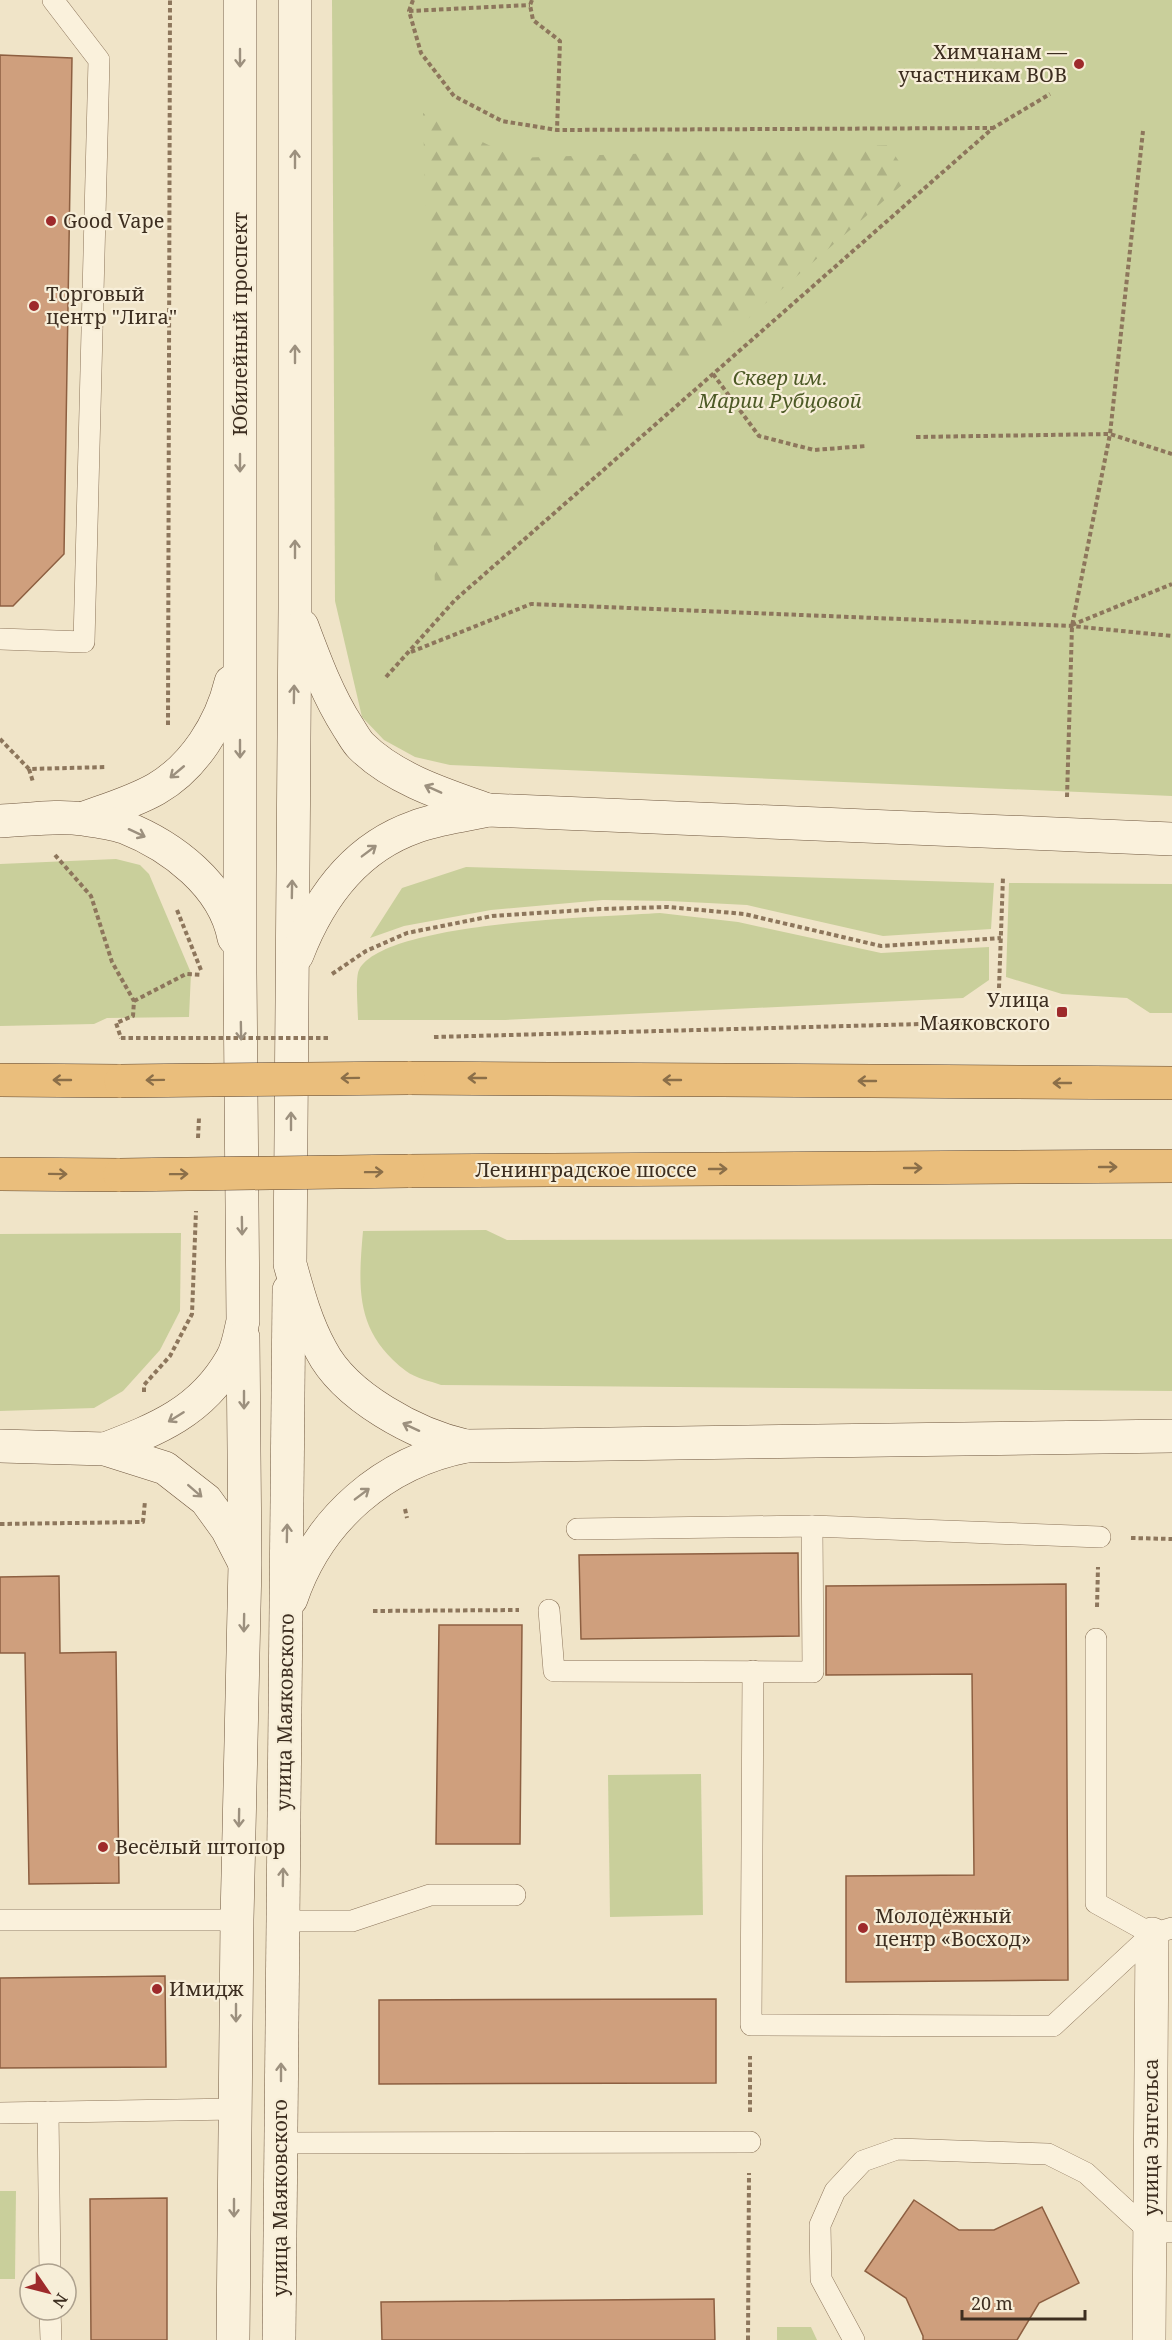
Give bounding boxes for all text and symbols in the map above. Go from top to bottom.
place label: Химчанам — участникам ВОВ [898,38,1068,88]
one-way arrow [234,48,246,68]
marker: Химчанам — участникам ВОВ [1072,57,1086,71]
one-way arrow [289,150,301,170]
place label: Good Vape [63,207,164,234]
street label: Юбилейный проспект [226,212,253,436]
marker: Good Vape [44,214,58,228]
place label: Торговый центр "Лига" [46,280,177,330]
marker: Торговый центр "Лига" [27,299,41,313]
one-way arrow [289,345,301,365]
park label: Сквер им. Марии Рубцовой [697,364,862,414]
one-way arrow [234,453,246,473]
one-way arrow [289,540,301,560]
one-way arrow [288,684,300,704]
one-way arrow [234,738,246,758]
one-way arrow [170,765,185,779]
one-way arrow [425,783,443,795]
one-way arrow [128,828,146,840]
one-way arrow [361,845,377,858]
one-way arrow [286,879,298,899]
place label: Улица Маяковского [919,986,1050,1036]
marker: Улица Маяковского [1055,1005,1069,1019]
one-way arrow [235,1021,246,1041]
one-way arrow [340,1072,360,1084]
one-way arrow [467,1072,487,1084]
one-way arrow [53,1074,73,1086]
one-way arrow [145,1074,165,1086]
one-way arrow [662,1074,682,1086]
one-way arrow [857,1075,877,1087]
one-way arrow [1052,1077,1072,1089]
one-way arrow [285,1112,296,1132]
street label: Ленинградское шоссе [475,1156,697,1183]
one-way arrow [1098,1161,1118,1173]
one-way arrow [903,1162,923,1174]
one-way arrow [708,1163,728,1175]
one-way arrow [363,1166,383,1178]
one-way arrow [48,1168,68,1180]
one-way arrow [168,1168,188,1180]
one-way arrow [236,1216,248,1236]
one-way arrow [238,1390,250,1410]
one-way arrow [168,1412,185,1424]
one-way arrow [402,1421,420,1432]
one-way arrow [187,1484,202,1498]
one-way arrow [354,1488,370,1501]
one-way arrow [281,1523,293,1543]
one-way arrow [238,1612,250,1632]
street label: улица Маяковского [269,1613,300,1811]
one-way arrow [233,1807,245,1827]
place label: Весёлый штопор [115,1833,285,1860]
marker: Весёлый штопор [96,1840,110,1854]
one-way arrow [277,1867,289,1887]
place label: Молодёжный центр «Восход» [875,1902,1031,1952]
marker: Молодёжный центр «Восход» [856,1921,870,1935]
place label: Имидж [169,1975,243,2002]
marker: Имидж [150,1982,164,1996]
one-way arrow [230,2002,242,2022]
street label: улица Энгельса [1137,2058,1164,2216]
one-way arrow [275,2062,287,2082]
street label: улица Маяковского [266,2099,293,2297]
one-way arrow [228,2197,240,2217]
north arrow [18,2262,78,2322]
scale bar [962,2283,1085,2321]
text: N [47,2289,73,2312]
text: 20 m [971,2291,1013,2315]

